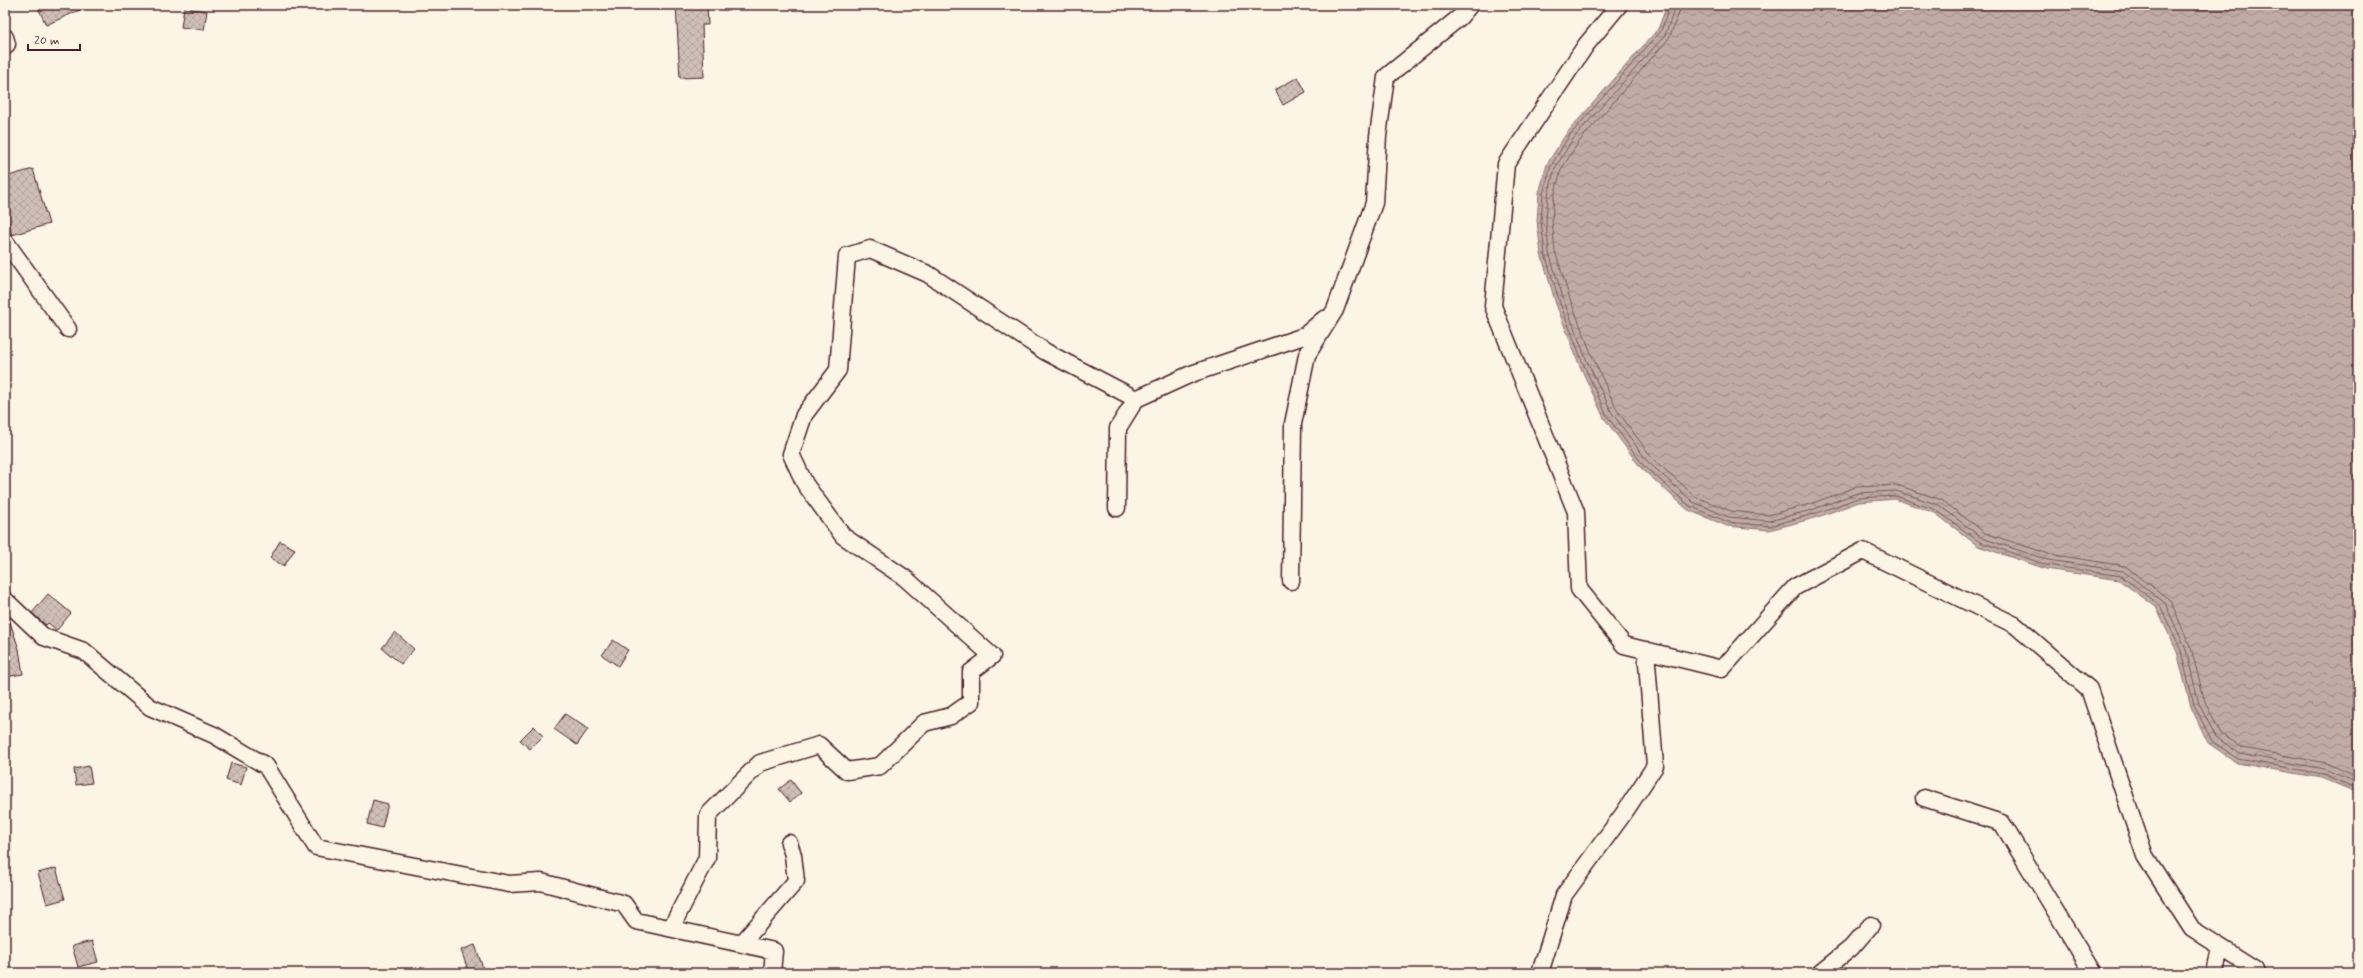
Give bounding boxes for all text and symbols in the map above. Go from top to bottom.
scale bar [28,26,80,52]
text: 20 m [34,33,60,49]

